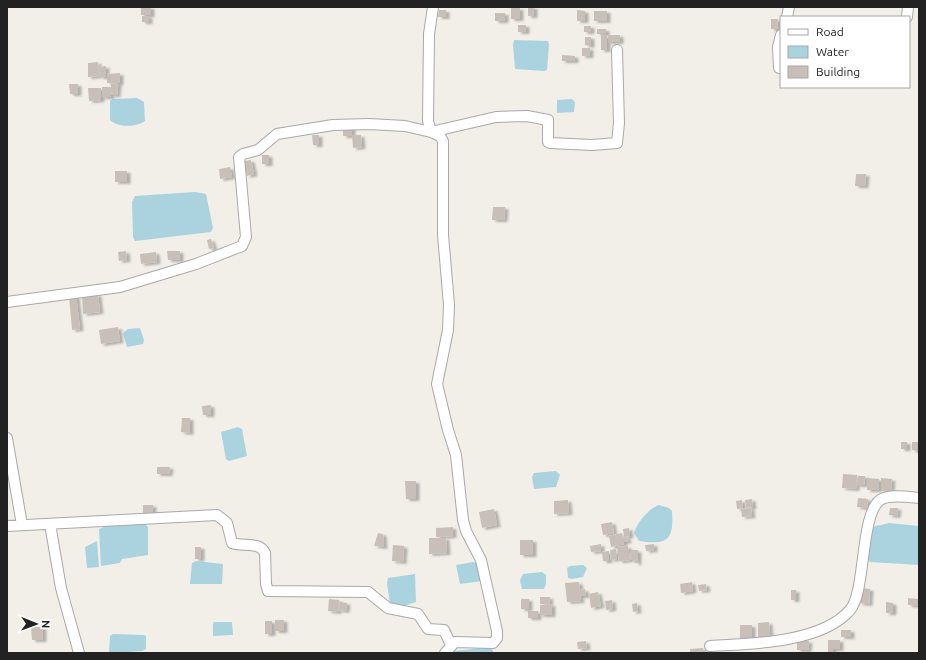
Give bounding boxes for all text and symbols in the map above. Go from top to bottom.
legend [780,16,910,88]
text: Road [816,25,844,38]
text: Water [816,45,849,58]
text: Building [816,65,860,78]
north arrow [16,604,56,644]
text: N [40,620,52,628]

